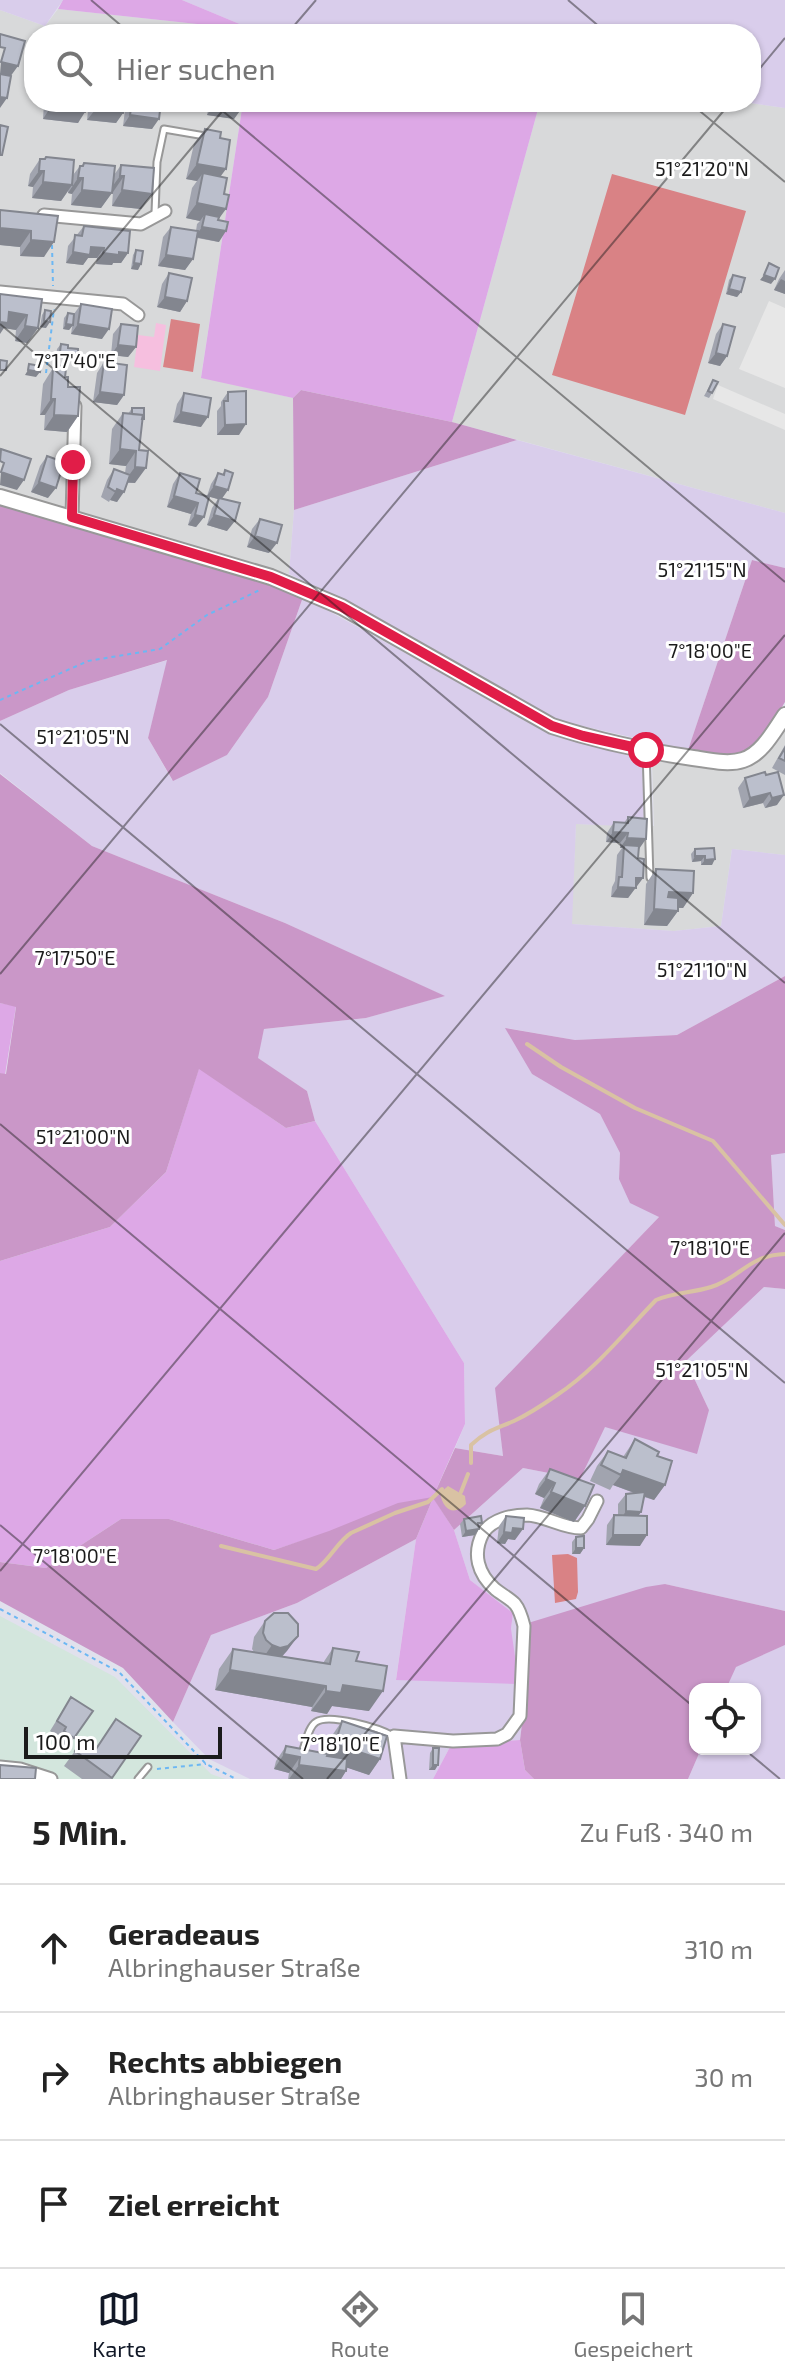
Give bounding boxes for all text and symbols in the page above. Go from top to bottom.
search box [24,24,761,112]
icon: search [52,46,96,90]
text: Hier suchen [116,50,276,86]
text: 51°21'20"N [655,156,749,180]
text: 7°17'40"E [34,348,116,372]
route end [55,444,91,480]
text: 51°21'15"N [657,557,747,581]
text: 7°18'00"E [668,638,752,662]
text: 51°21'05"N [36,724,130,748]
route start [628,732,664,768]
text: 7°17'50"E [35,945,115,969]
text: 51°21'10"N [657,957,747,981]
text: 51°21'00"N [36,1124,130,1148]
text: 7°18'10"E [670,1235,750,1259]
text: 51°21'05"N [655,1357,749,1381]
text: 7°18'00"E [33,1543,117,1567]
map controls [689,1683,761,1755]
button: locate [689,1683,761,1755]
scale bar [24,1723,222,1759]
text: 100 m [36,1728,95,1754]
text: 7°18'10"E [300,1731,380,1755]
text: 5 Min. [32,1811,127,1852]
text: Zu Fuß · 340 m [580,1816,753,1847]
text: Geradeaus [108,1915,260,1951]
icon: ahead [32,1926,76,1970]
text: 310 m [684,1933,753,1964]
text: Albringhauser Straße [108,1951,361,1982]
text: Rechts abbiegen [108,2043,342,2079]
icon: right [32,2054,76,2098]
text: 30 m [694,2061,753,2092]
text: Albringhauser Straße [108,2079,361,2110]
icon: arrive [32,2182,76,2226]
text: Ziel erreicht [108,2186,280,2222]
tab: Karte [92,2287,146,2361]
tab: Route [330,2287,389,2361]
tab: Gespeichert [573,2287,693,2361]

